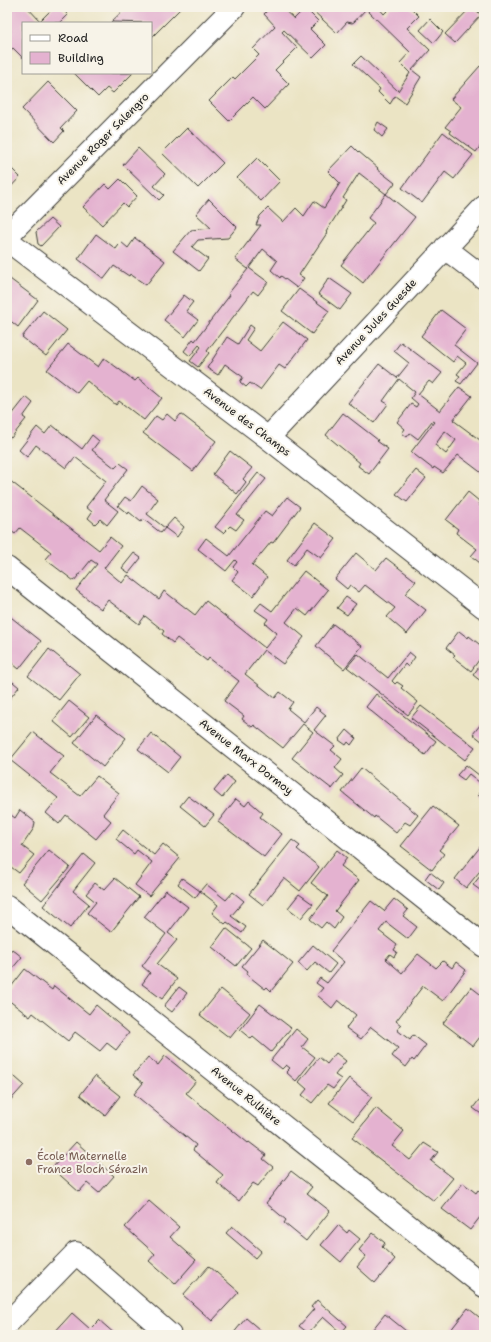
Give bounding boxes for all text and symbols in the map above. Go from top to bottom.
legend [22,22,152,74]
text: Road [58,30,89,46]
text: Building [58,50,104,66]
street label: Avenue Roger Salengro [54,89,153,188]
street label: Avenue Jules Guesde [332,276,420,368]
street label: Avenue des Champs [200,384,294,460]
street label: Avenue Marx Dormoy [196,716,296,798]
street label: Avenue Rulhière [208,1063,284,1129]
place label: École Maternelle France Bloch Sérazin [37,1148,148,1177]
marker: École Maternelle France Bloch Sérazin [24,1157,34,1167]

